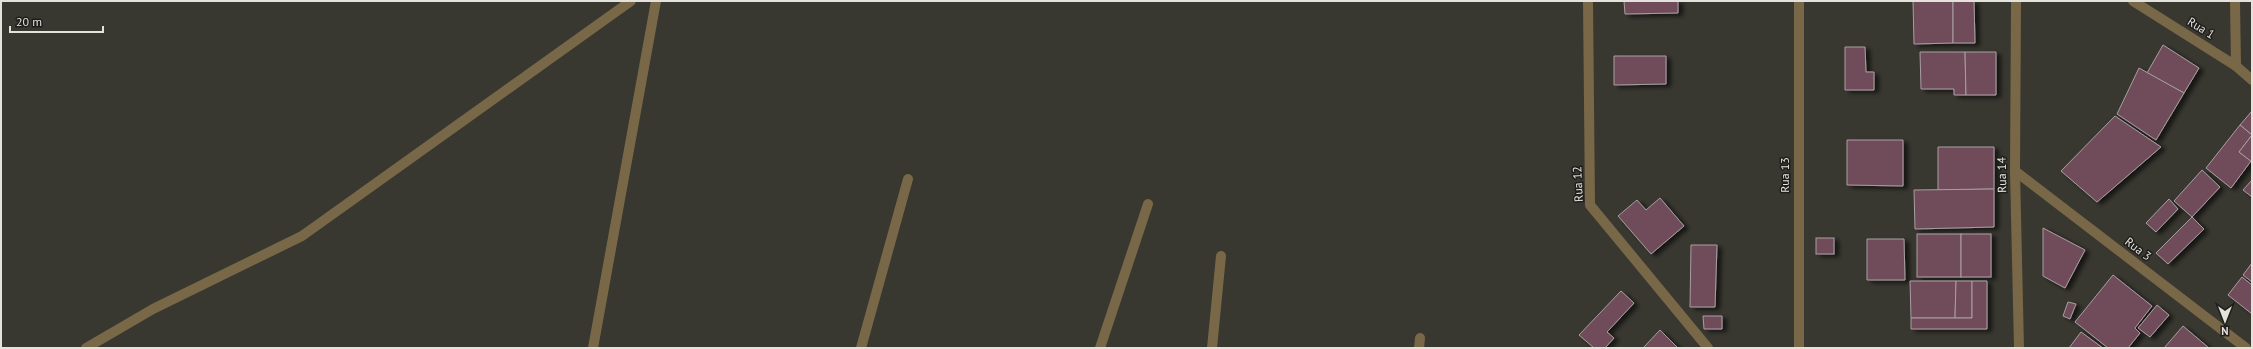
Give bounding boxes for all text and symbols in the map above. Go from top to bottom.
scale bar [10,8,103,34]
street label: Rua 1 [2185,13,2218,42]
text: 20 m [16,14,42,29]
street label: Rua 13 [1777,157,1792,193]
street label: Rua 14 [1994,157,2009,193]
street label: Rua 12 [1569,166,1586,202]
street label: Rua 3 [2122,234,2154,264]
north arrow [2205,301,2245,341]
text: N [2221,324,2229,338]

